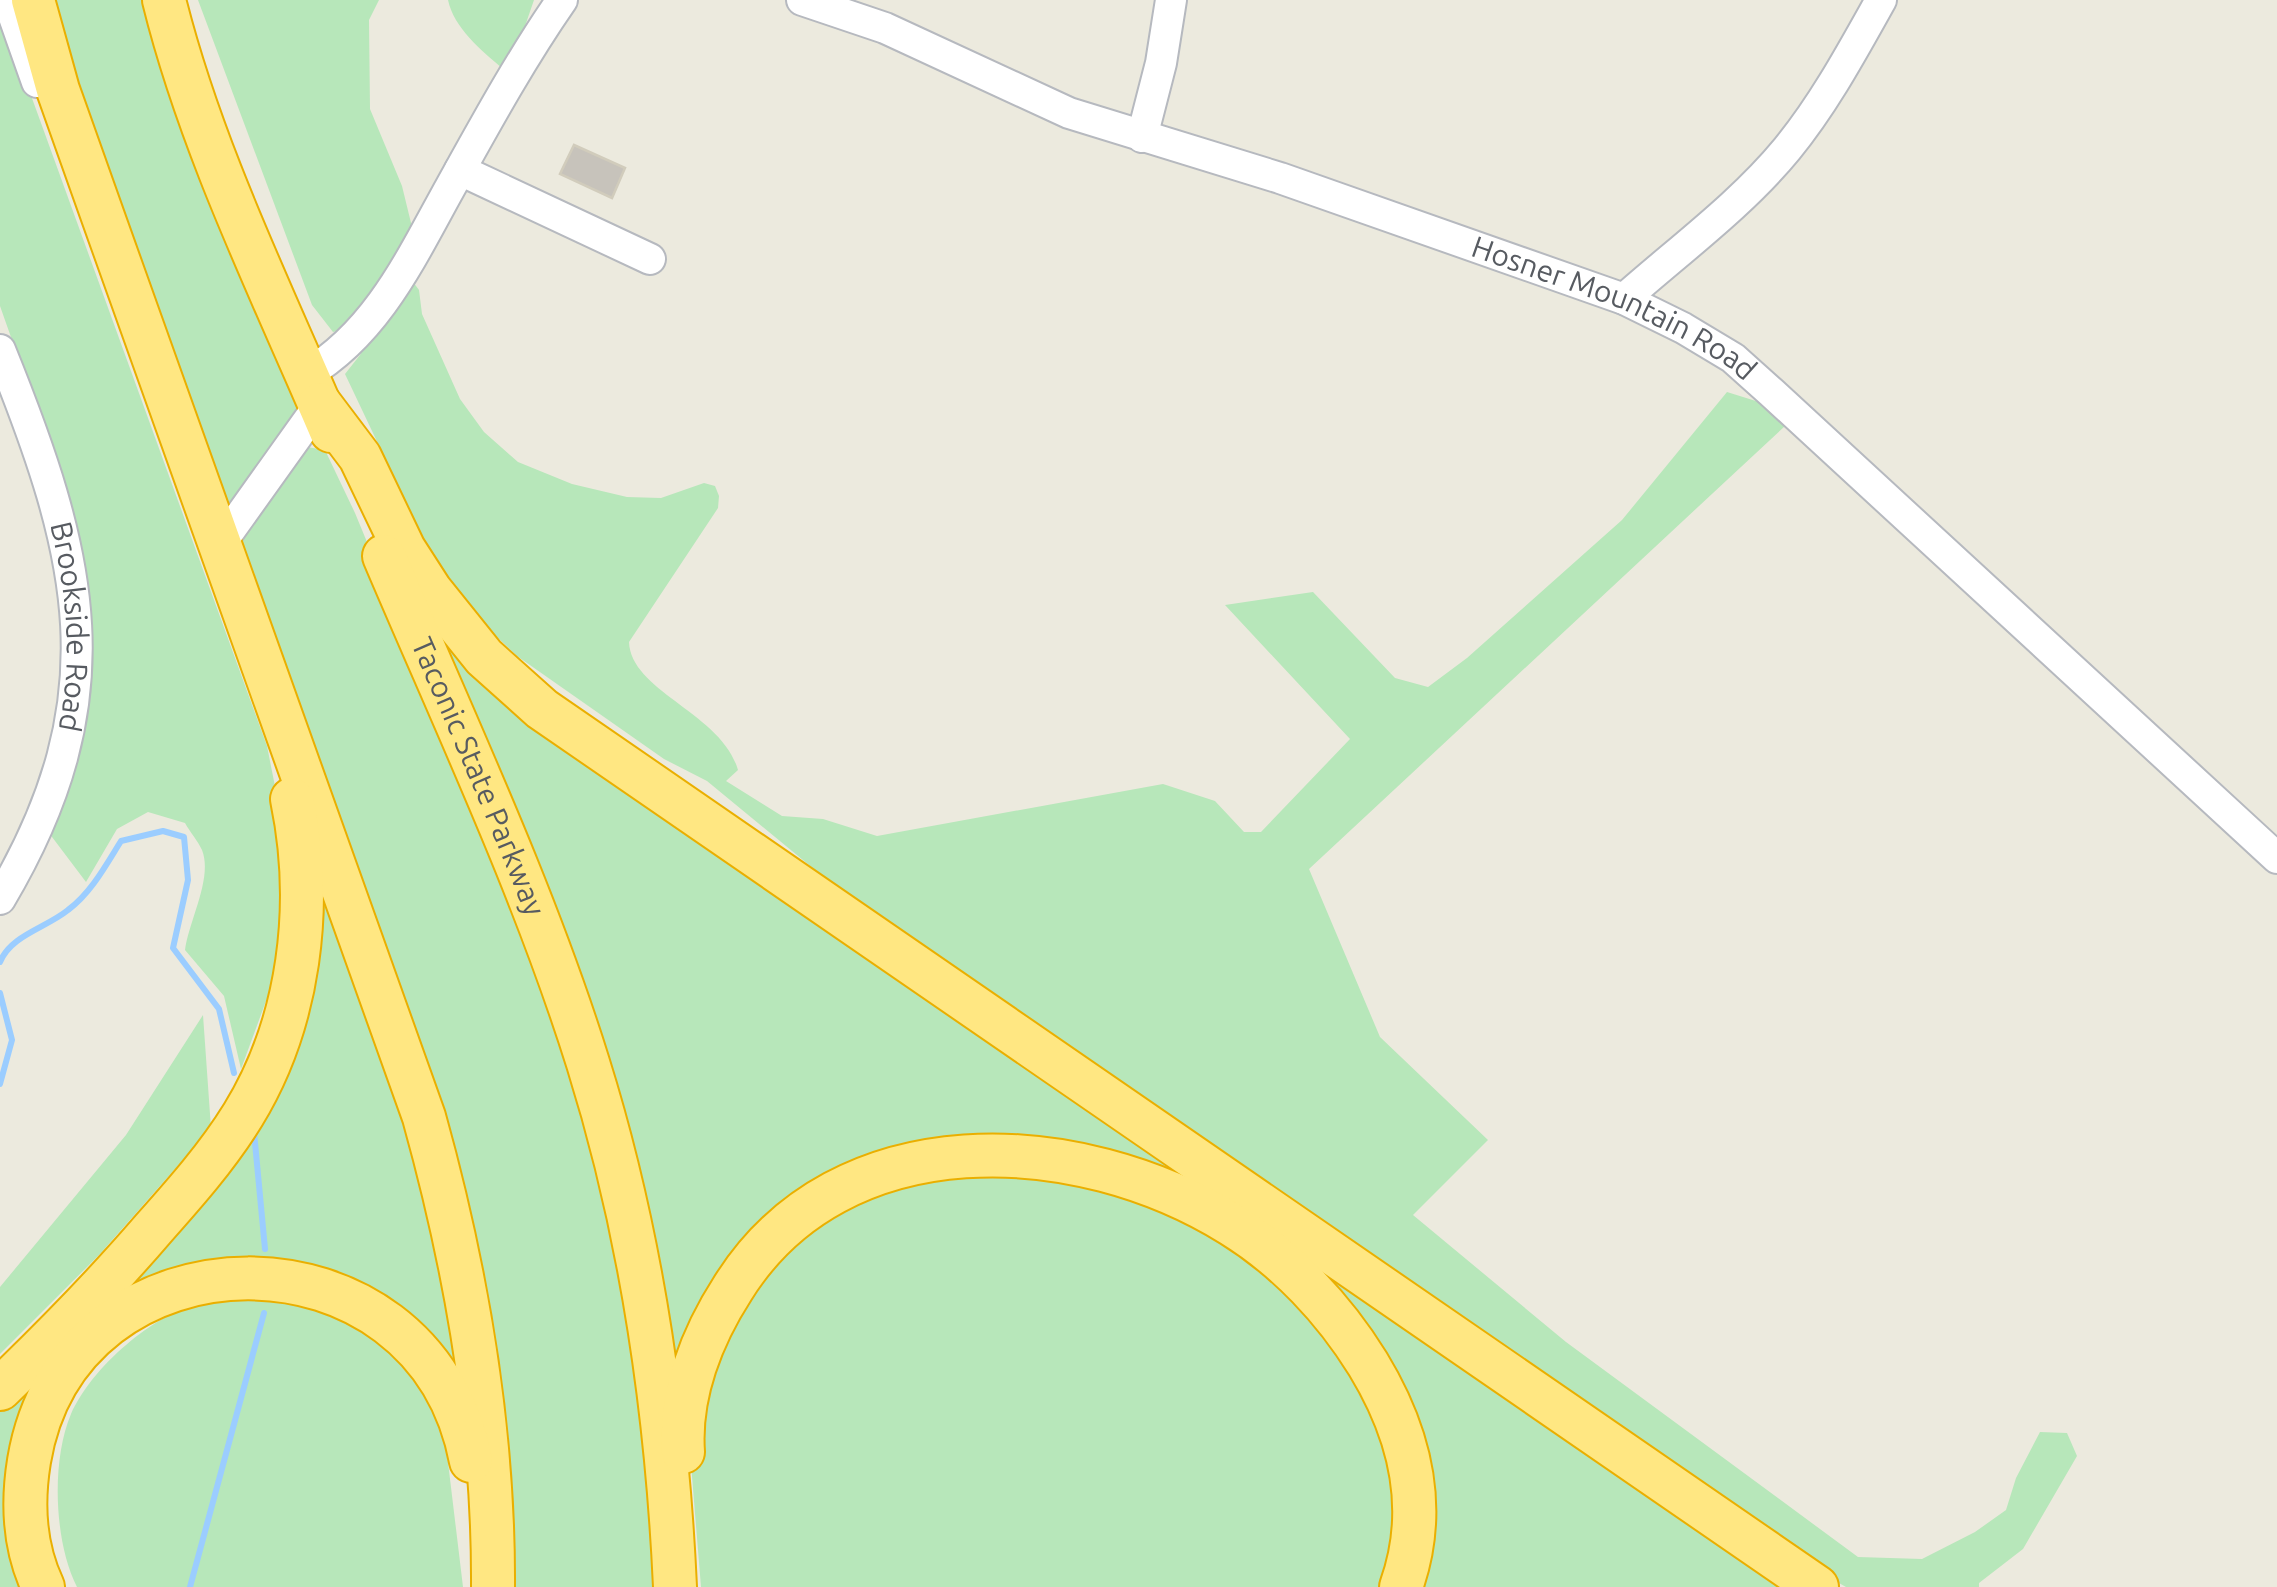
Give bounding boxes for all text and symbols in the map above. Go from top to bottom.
street label: Hosner Mountain Road [1468,229,1763,386]
street label: Brookside Road [44,518,95,735]
street label: Taconic State Parkway [405,632,553,920]

